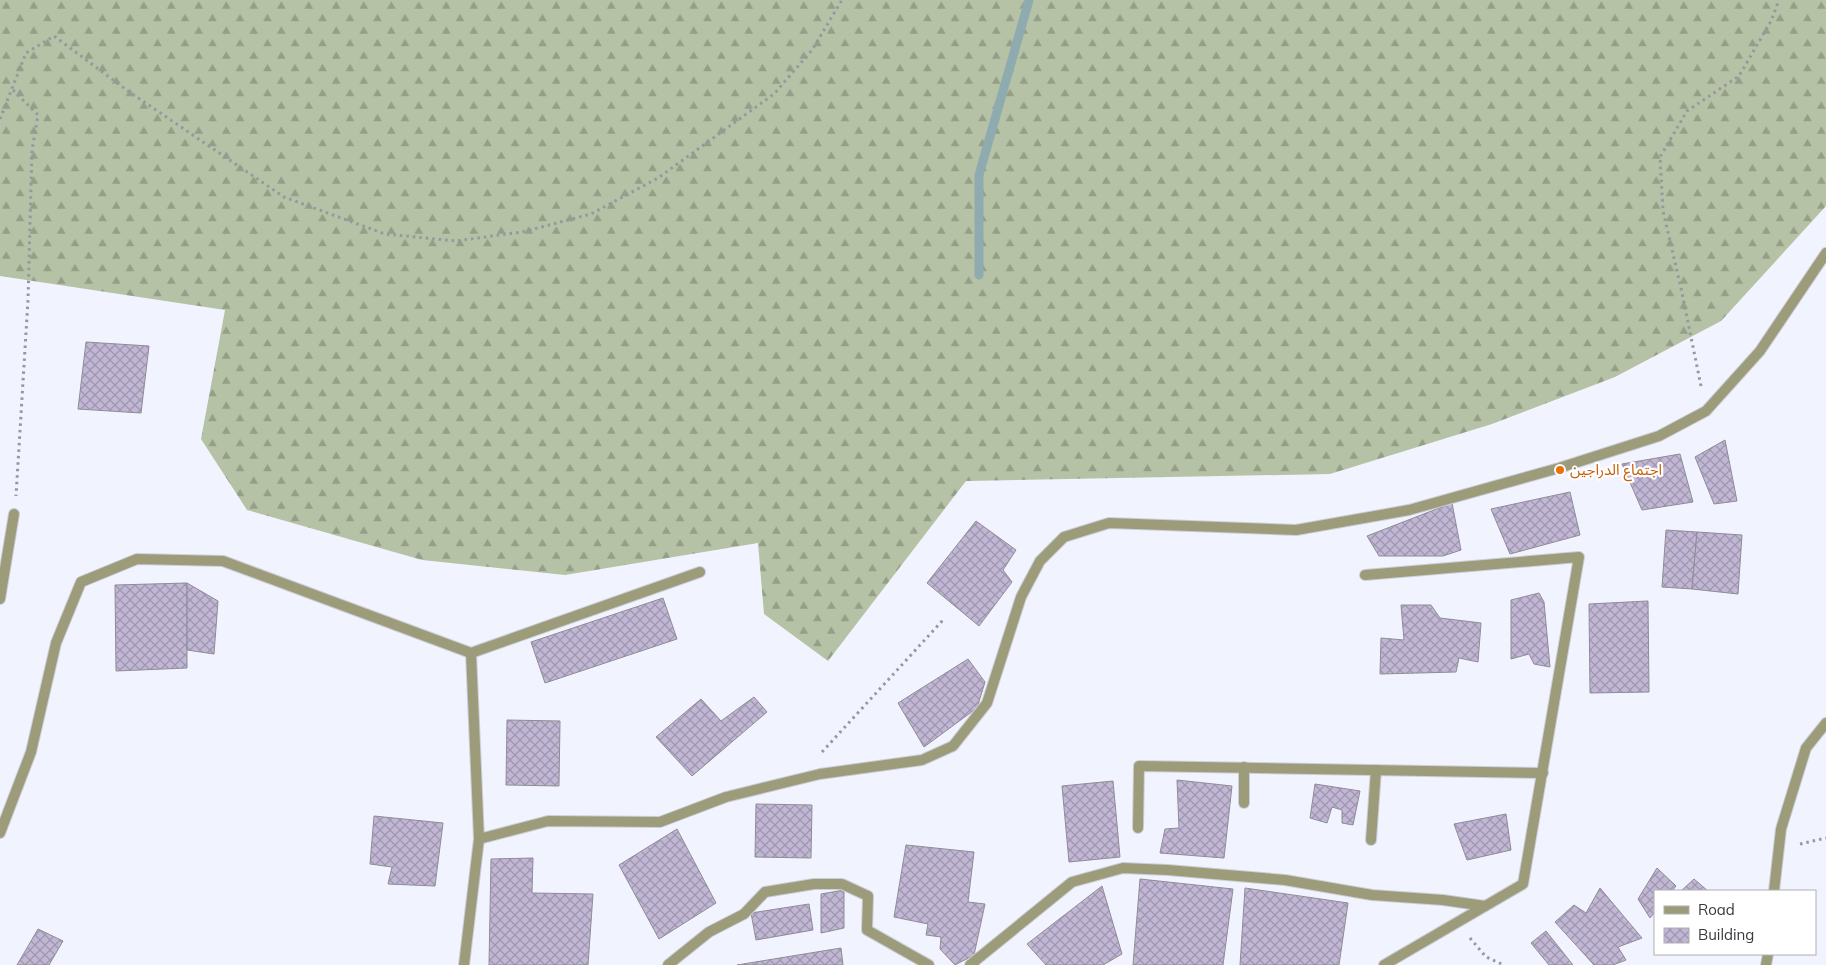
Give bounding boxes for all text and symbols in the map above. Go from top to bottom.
place label: اجتماع الدراجين [1570,460,1662,482]
marker: اجتماع الدراجين [1554,464,1566,476]
legend [1654,890,1816,955]
text: Road [1698,900,1735,919]
text: Building [1698,925,1754,944]

